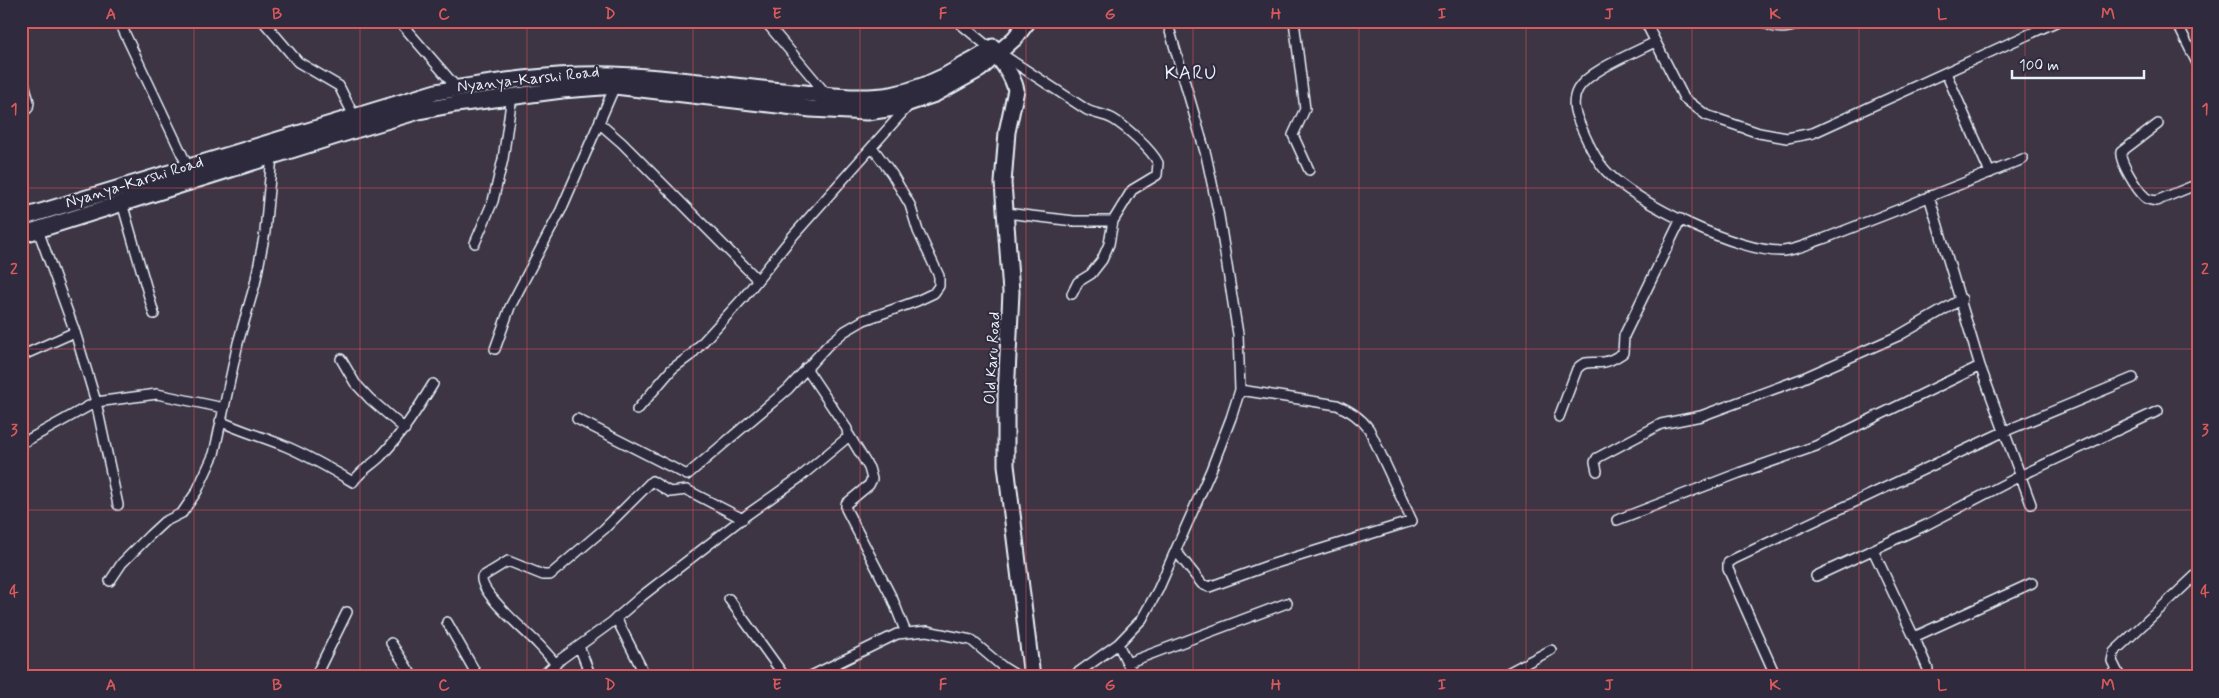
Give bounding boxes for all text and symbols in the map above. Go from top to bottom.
text: A [106,4,116,25]
text: B [272,4,282,25]
text: C [438,4,450,25]
text: D [604,4,616,25]
text: E [772,4,782,25]
text: F [939,4,948,25]
text: G [1105,4,1116,25]
text: H [1271,4,1282,25]
text: I [1438,4,1447,25]
text: J [1604,4,1614,25]
text: K [1769,4,1781,25]
text: L [1937,4,1948,25]
text: M [2101,4,2115,25]
scale bar [2012,48,2144,80]
text: 100 m [2019,56,2059,76]
district label: KARU [1164,61,1218,86]
street label: Nyanya-Karshi Road [456,62,600,97]
text: 1 [10,99,18,120]
text: 1 [2201,99,2209,120]
street label: Nyanya-Karshi Road [63,151,206,213]
text: 2 [10,259,18,280]
text: 2 [2201,259,2209,280]
street label: Old Karu Road [980,311,1005,405]
text: 3 [10,420,18,441]
text: 3 [2201,420,2209,441]
text: 4 [9,581,19,602]
text: 4 [2200,581,2210,602]
text: A [106,675,116,696]
text: B [272,675,282,696]
text: C [438,675,450,696]
text: D [604,675,616,696]
text: E [772,675,782,696]
text: F [939,675,948,696]
text: G [1105,675,1116,696]
text: H [1271,675,1282,696]
text: I [1438,675,1447,696]
text: J [1604,675,1614,696]
text: K [1769,675,1781,696]
text: L [1937,675,1948,696]
text: M [2101,675,2115,696]

